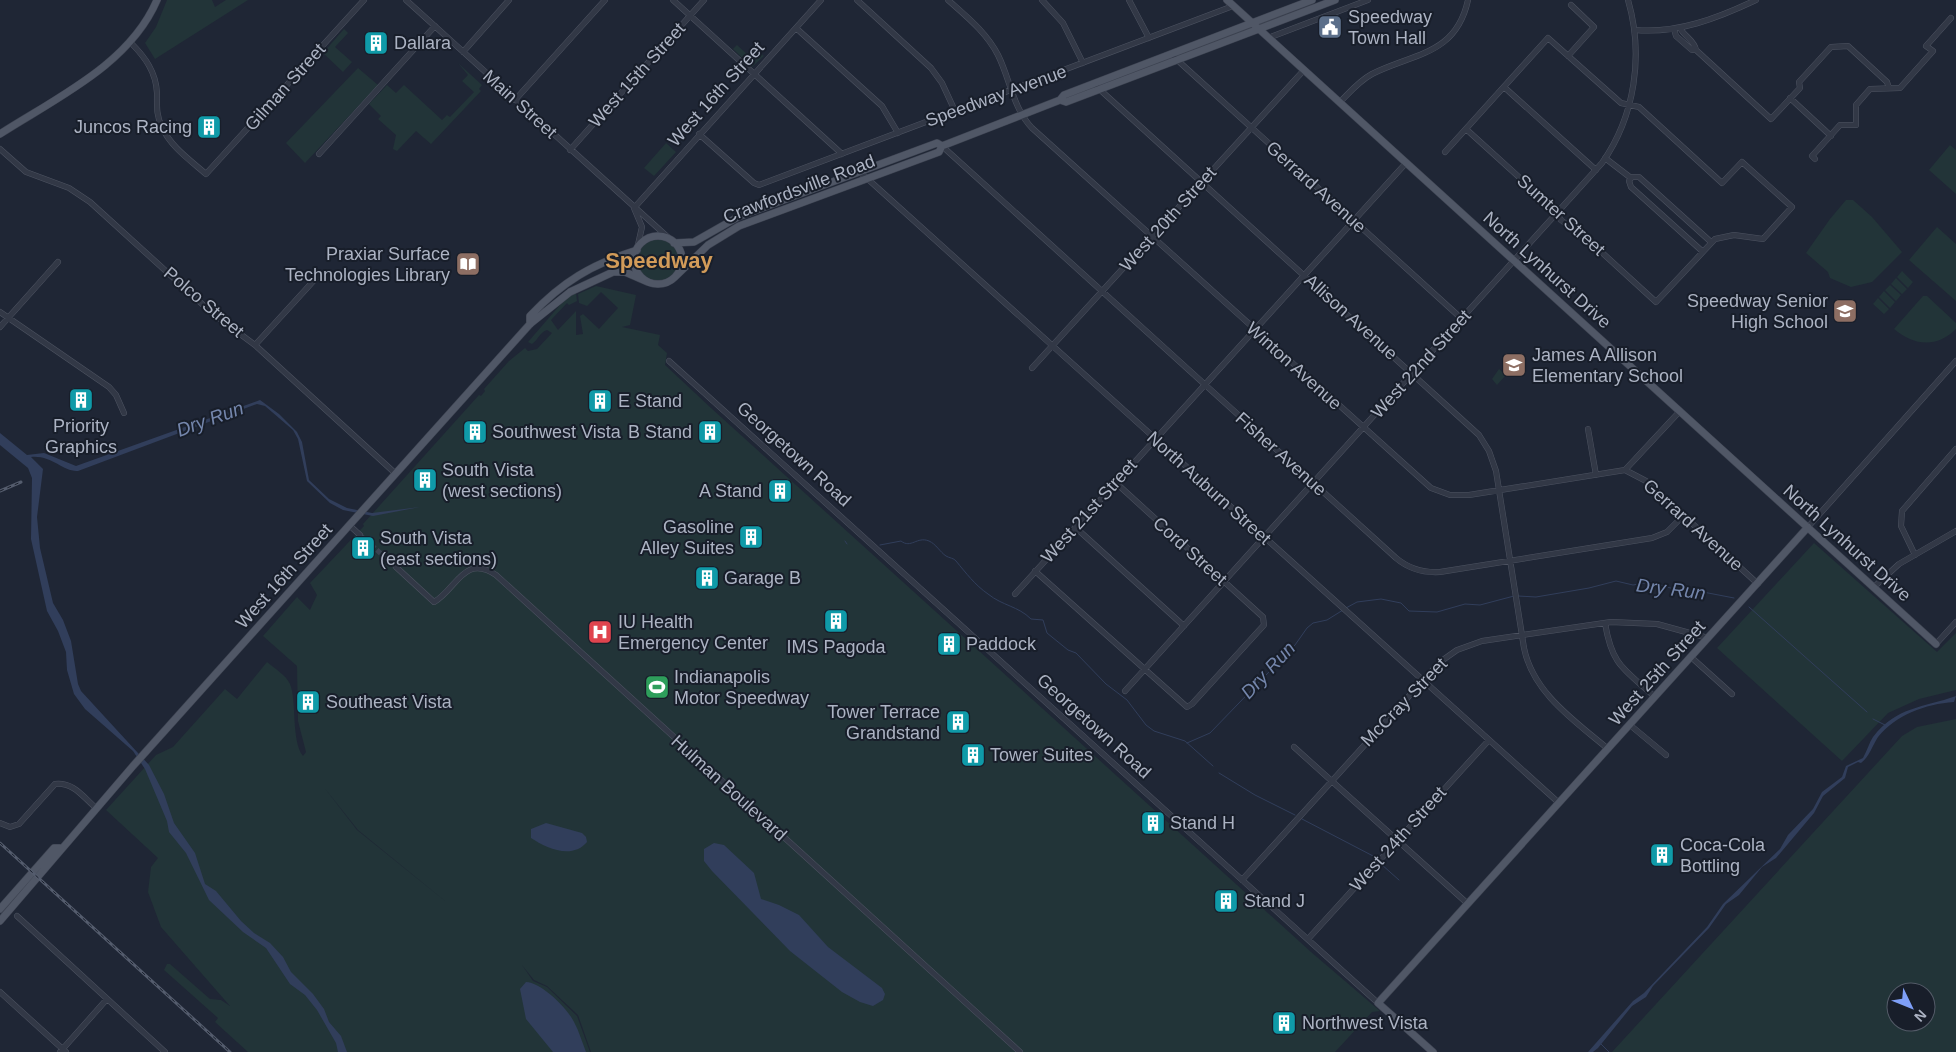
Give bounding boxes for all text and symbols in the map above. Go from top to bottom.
place label: Speedway Town Hall [1348,7,1432,48]
public building icon: Speedway Town Hall [1317,14,1343,40]
street label: West 15th Street [585,19,689,131]
building icon: Dallara [363,30,389,56]
place label: Dallara [394,33,452,53]
street label: West 16th Street [664,38,768,150]
street label: Gilman Street [241,39,329,135]
street label: Speedway Avenue [923,61,1069,131]
street label: Main Street [479,66,561,142]
building icon: Juncos Racing [196,114,222,140]
place label: Juncos Racing [74,117,192,137]
street label: Gerrard Avenue [1262,137,1370,237]
street label: Crawfordsville Road [720,151,878,227]
street label: West 20th Street [1116,163,1220,275]
street label: Sumter Street [1513,170,1609,260]
street label: North Lynhurst Drive [1479,208,1615,332]
place label: Praxiar Surface Technologies Library [285,244,450,285]
district label: Speedway [605,248,714,273]
library icon: Praxiar Surface Technologies Library [455,251,481,277]
street label: Polco Street [160,263,248,341]
street label: Allison Avenue [1301,270,1401,364]
place label: Speedway Senior High School [1687,291,1828,332]
school or university icon: Speedway Senior High School [1832,298,1858,324]
street label: West 22nd Street [1367,306,1475,422]
street label: Winton Avenue [1242,318,1346,414]
place label: James A Allison Elementary School [1532,345,1683,386]
school or university icon: James A Allison Elementary School [1501,352,1527,378]
building icon: Priority Graphics [68,387,94,413]
building icon: E Stand [587,388,613,414]
place label: E Stand [618,391,682,411]
water label: Dry Run [174,397,246,441]
street label: Georgetown Road [733,398,855,510]
street label: Fisher Avenue [1232,408,1330,500]
place label: Priority Graphics [45,416,117,457]
building icon: Southwest Vista [462,419,488,445]
building icon: B Stand [697,419,723,445]
place label: Southwest Vista [492,422,622,442]
place label: B Stand [628,422,692,442]
street label: North Auburn Street [1143,427,1275,549]
street label: West 21st Street [1037,455,1141,567]
place label: South Vista (west sections) [442,460,562,501]
building icon: South Vista (west sections) [412,467,438,493]
street label: Gerrard Avenue [1639,475,1747,575]
building icon: A Stand [767,478,793,504]
place label: A Stand [699,481,762,501]
street label: North Lynhurst Drive [1779,481,1915,605]
street label: Cord Street [1149,513,1231,589]
place label: Gasoline Alley Suites [640,517,734,558]
street label: West 16th Street [232,520,336,632]
building icon: Gasoline Alley Suites [738,524,764,550]
place label: South Vista (east sections) [380,528,497,569]
building icon: South Vista (east sections) [350,535,376,561]
building icon: Garage B [694,565,720,591]
place label: Garage B [724,568,801,588]
water label: Dry Run [1635,574,1707,604]
building icon: IMS Pagoda [823,608,849,634]
place label: IU Health Emergency Center [618,612,768,653]
street label: West 25th Street [1605,617,1709,729]
hospital icon: IU Health Emergency Center [587,619,613,645]
building icon: Paddock [936,631,962,657]
place label: Paddock [966,634,1037,654]
place label: IMS Pagoda [786,637,887,657]
water label: Dry Run [1237,637,1299,703]
street label: McCray Street [1357,654,1451,750]
place label: Indianapolis Motor Speedway [674,667,809,708]
street label: Georgetown Road [1033,670,1155,782]
sports icon: Indianapolis Motor Speedway [644,674,670,700]
building icon: Southeast Vista [295,689,321,715]
place label: Southeast Vista [326,692,453,712]
place label: Tower Terrace Grandstand [827,702,940,743]
building icon: Tower Terrace Grandstand [945,709,971,735]
street label: Hulman Boulevard [667,731,791,845]
building icon: Tower Suites [960,742,986,768]
place label: Tower Suites [990,745,1093,765]
street label: West 24th Street [1346,783,1450,895]
building icon: Stand H [1140,810,1166,836]
place label: Stand H [1170,813,1235,833]
place label: Coca-Cola Bottling [1680,835,1766,876]
building icon: Coca-Cola Bottling [1649,842,1675,868]
building icon: Stand J [1213,888,1239,914]
place label: Stand J [1244,891,1305,911]
north arrow [1886,982,1936,1032]
text: N [1911,1007,1930,1025]
building icon: Northwest Vista [1271,1010,1297,1036]
place label: Northwest Vista [1302,1013,1429,1033]

